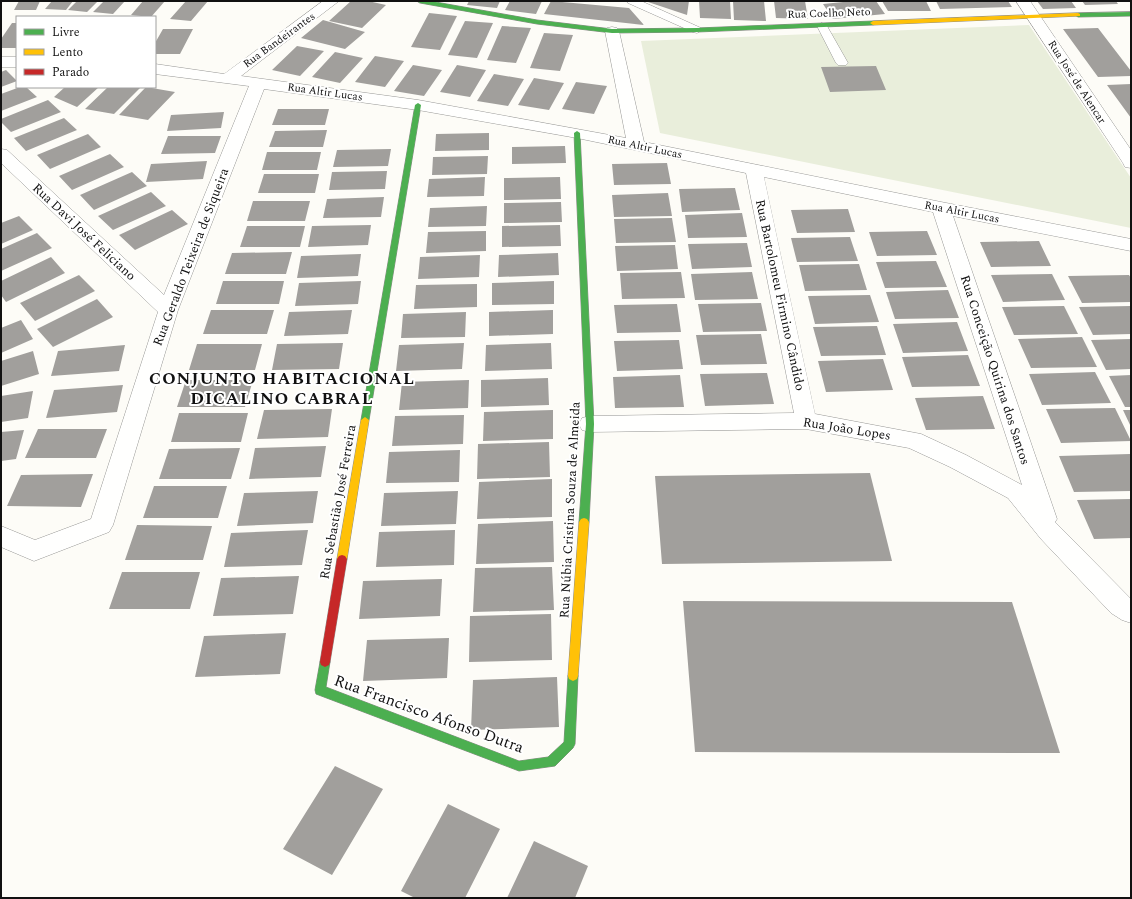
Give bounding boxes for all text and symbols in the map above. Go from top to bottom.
street label: Rua Coelho Neto [787,3,871,23]
street label: Rua Bandeirantes [239,8,319,72]
legend [16,16,156,88]
text: Livre [52,23,80,42]
street label: Rua José de Alencar [1044,37,1111,128]
text: Lento [52,43,83,62]
text: Parado [52,63,89,82]
street label: Rua Altir Lucas [286,78,364,106]
street label: Rua Altir Lucas [606,131,684,163]
street label: Rua Geraldo Teixeira de Siqueira [148,165,234,349]
street label: Rua Davi José Feliciano [28,178,140,286]
street label: Rua Altir Lucas [923,196,1001,228]
street label: Rua Bartolomeu Firmino Cândido [750,197,810,393]
street label: Rua Conceição Quirina dos Santos [955,272,1035,468]
district label: CONJUNTO HABITACIONAL DICALINO CABRAL [149,366,415,412]
street label: Rua Núbia Cristina Souza de Almeida [554,401,586,619]
street label: Rua João Lopes [802,412,892,446]
street label: Rua Sebastião José Ferreira [315,423,362,581]
street label: Rua Francisco Afonso Dutra [331,668,527,760]

